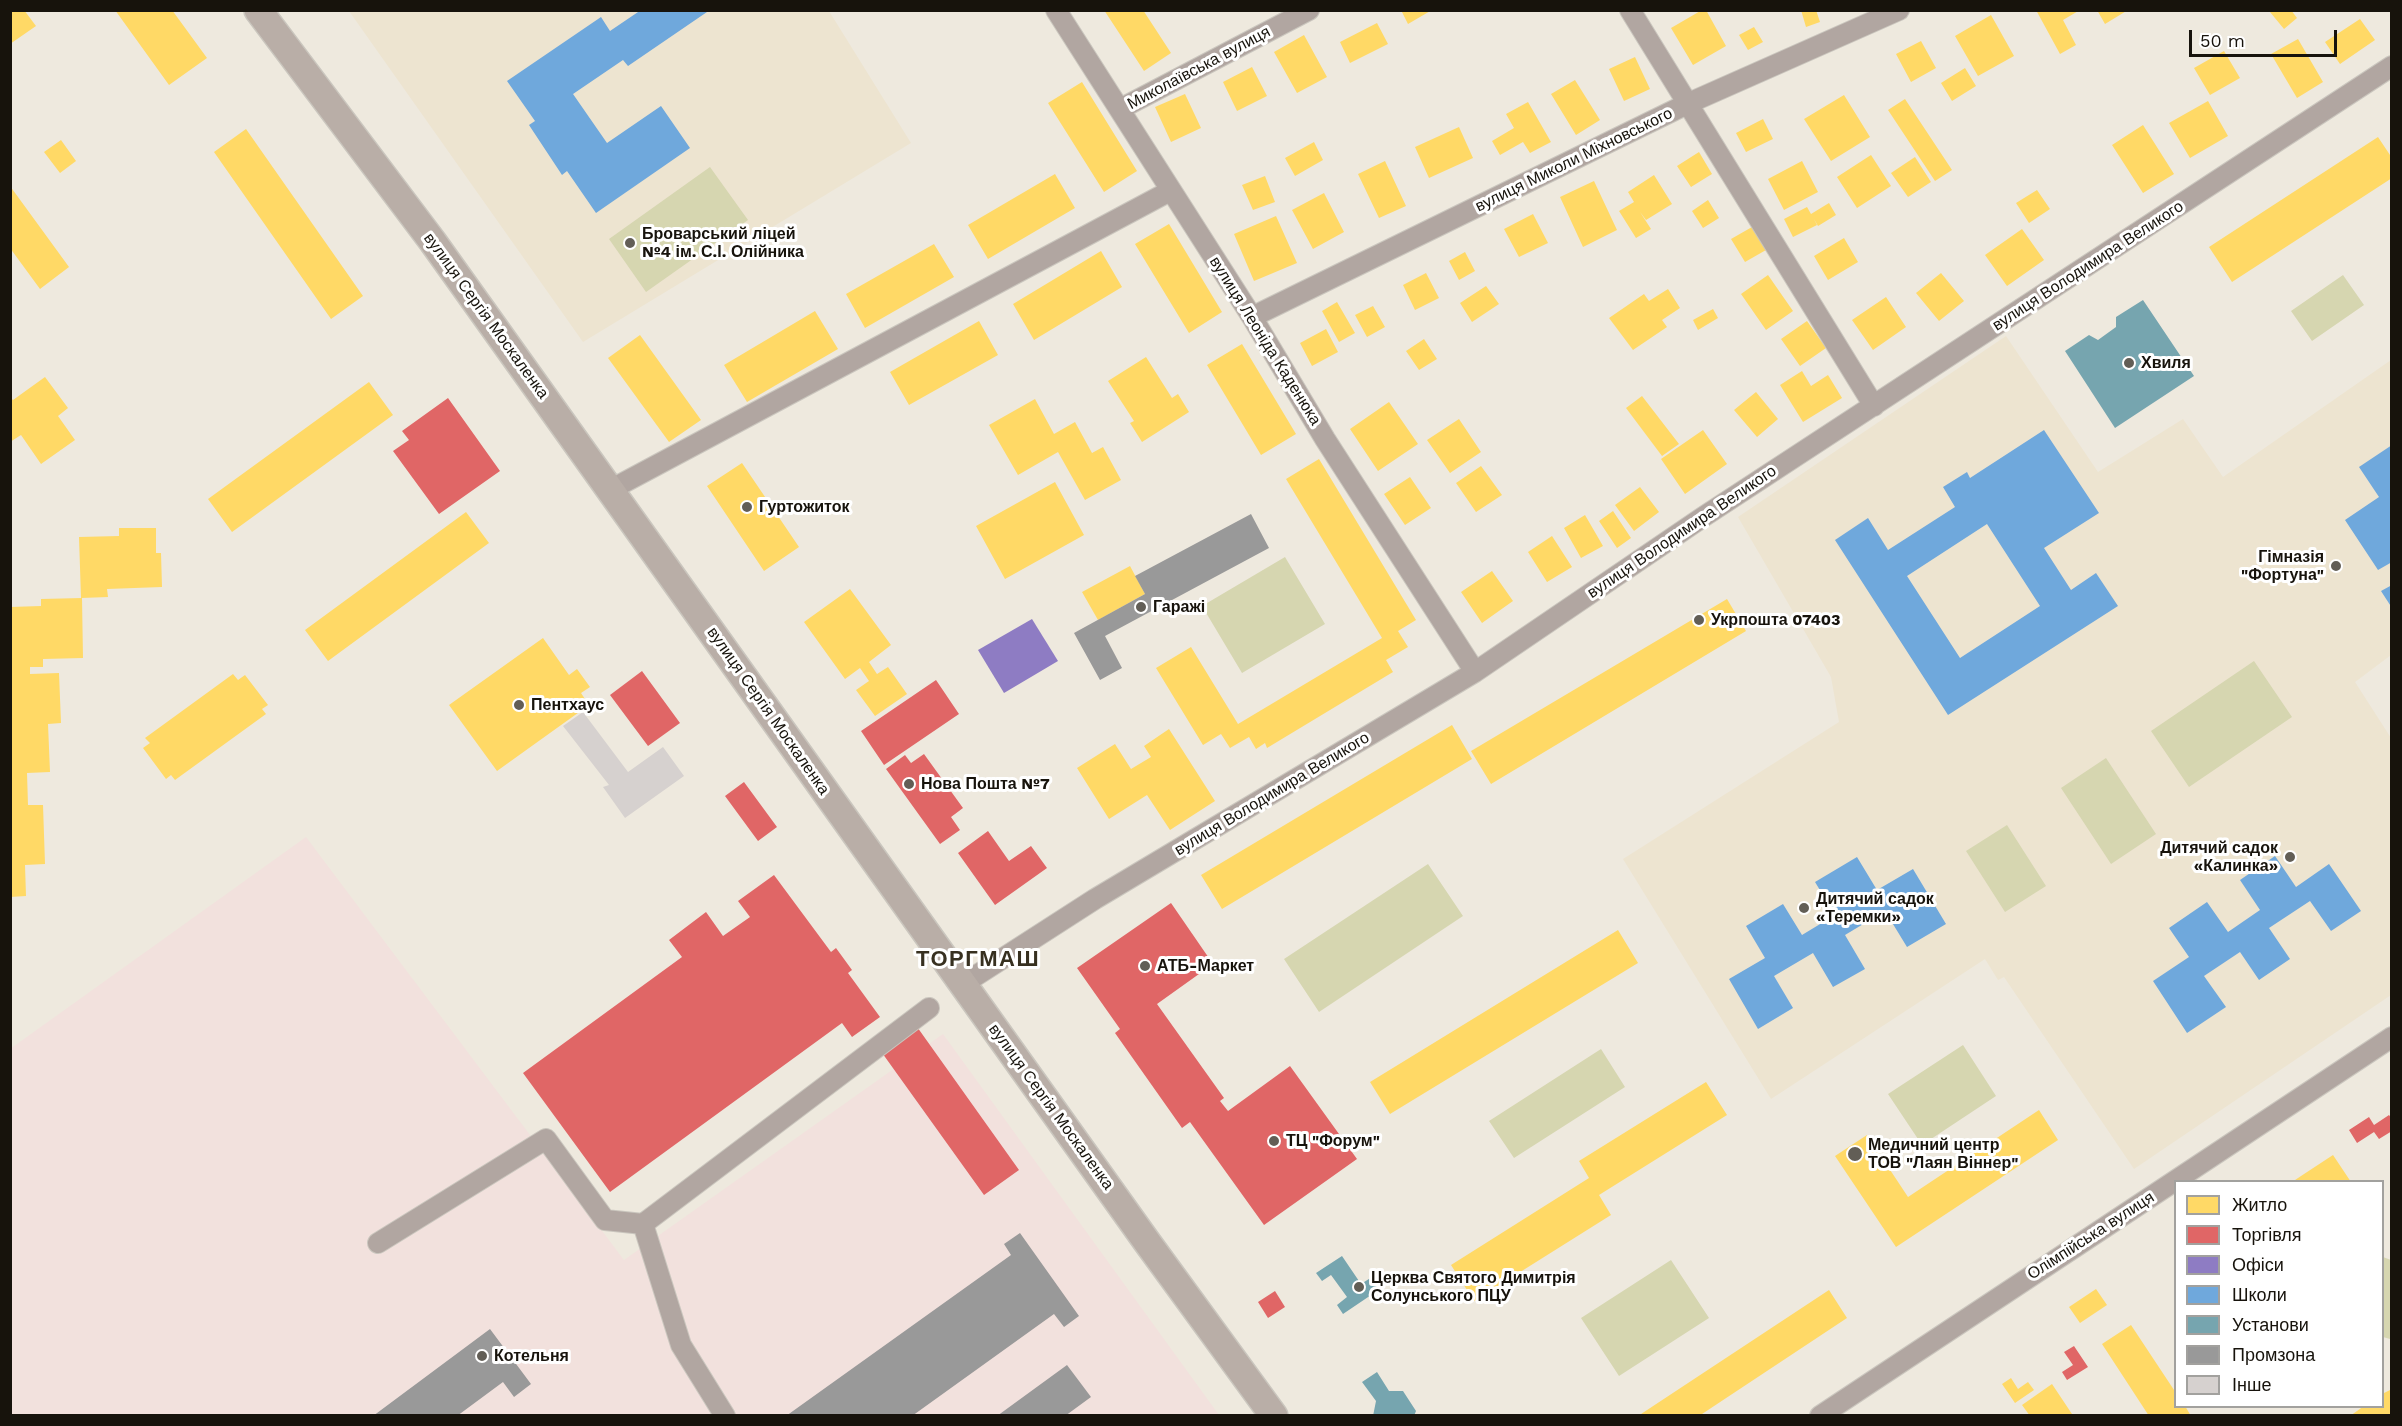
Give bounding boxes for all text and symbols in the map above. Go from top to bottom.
scale bar [2192,18,2340,56]
street label: Миколаївська вулиця [1124,22,1274,114]
text: 50 m [2200,30,2245,51]
street label: вулиця Миколи Міхновського [1472,104,1676,216]
street label: вулиця Володимира Великого [1989,197,2187,335]
place label: Броварський ліцей №4 ім. С.І. Олійника [642,224,804,262]
street label: вулиця Сергія Москаленка [419,229,553,403]
marker: Броварський ліцей №4 ім. С.І. Олійника [623,236,637,250]
street label: вулиця Леоніда Каденюка [1205,253,1325,429]
place label: Хвиля [2141,353,2191,373]
marker: Хвиля [2122,356,2136,370]
street label: вулиця Володимира Великого [1584,461,1780,603]
place label: Гуртожиток [759,497,849,517]
marker: Гуртожиток [740,500,754,514]
place label: Гімназія "Фортуна" [2241,547,2324,585]
marker: Гімназія "Фортуна" [2329,559,2343,573]
place label: Гаражі [1153,597,1205,617]
marker: Гаражі [1134,600,1148,614]
place label: Укрпошта 07403 [1711,610,1840,630]
marker: Укрпошта 07403 [1692,613,1706,627]
street label: вулиця Сергія Москаленка [703,623,833,799]
place label: Пентхаус [531,695,604,715]
marker: Пентхаус [512,698,526,712]
street label: вулиця Володимира Великого [1171,728,1373,860]
place label: Нова Пошта №7 [921,774,1050,794]
marker: Нова Пошта №7 [902,777,916,791]
place label: Дитячий садок «Калинка» [2160,838,2278,876]
marker: Дитячий садок «Калинка» [2283,850,2297,864]
place label: Дитячий садок «Теремки» [1816,889,1934,927]
marker: Дитячий садок «Теремки» [1797,901,1811,915]
district label: ТОРГМАШ [916,947,1040,973]
place label: АТБ-Маркет [1157,956,1254,976]
marker: АТБ-Маркет [1138,959,1152,973]
street label: вулиця Сергія Москаленка [984,1020,1118,1194]
place label: ТЦ "Форум" [1286,1131,1380,1151]
marker: ТЦ "Форум" [1267,1134,1281,1148]
place label: Медичний центр ТОВ "Лаян Віннер" [1868,1135,2018,1173]
marker: Медичний центр ТОВ "Лаян Віннер" [1846,1145,1864,1163]
legend [2174,1180,2384,1408]
street label: Олімпійська вулиця [2024,1188,2158,1284]
text: Житло [2232,1194,2287,1215]
text: Торгівля [2232,1224,2302,1245]
text: Офіси [2232,1254,2284,1275]
place label: Церква Святого Димитрія Солунського ПЦУ [1371,1268,1576,1306]
marker: Церква Святого Димитрія Солунського ПЦУ [1352,1280,1366,1294]
text: Школи [2232,1284,2287,1305]
text: Установи [2232,1314,2309,1335]
text: Промзона [2232,1344,2315,1365]
place label: Котельня [494,1346,569,1366]
marker: Котельня [475,1349,489,1363]
text: Інше [2232,1374,2271,1395]

